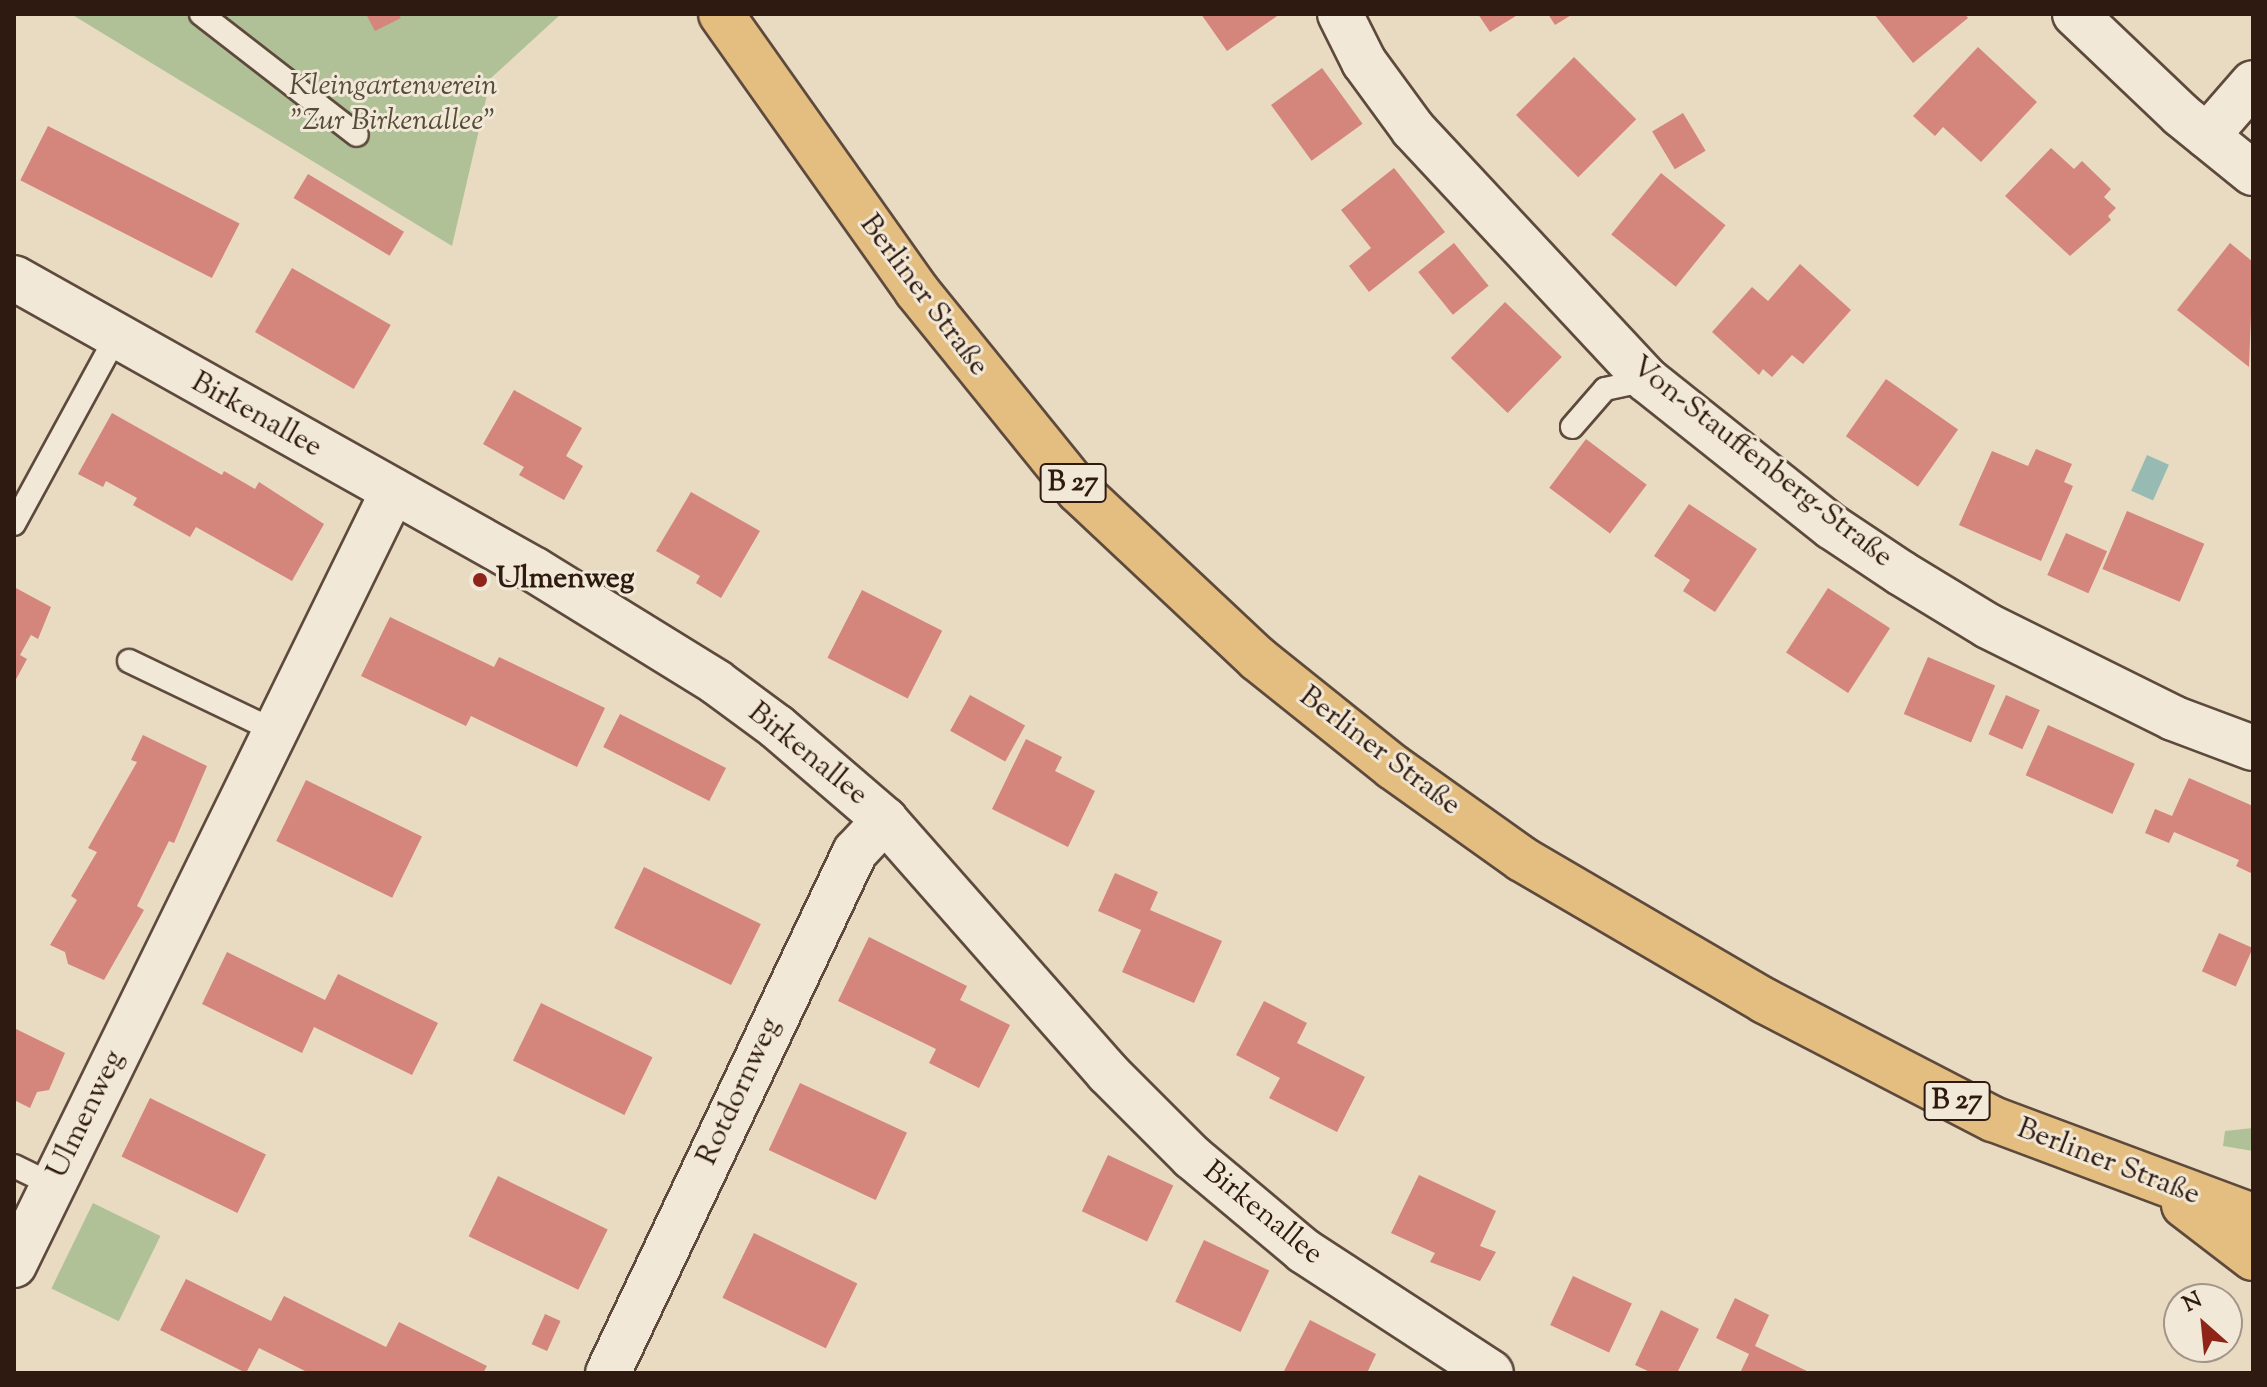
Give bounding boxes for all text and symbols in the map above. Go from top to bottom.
park label: Kleingartenverein "Zur Birkenallee" [289,69,497,140]
street label: Berliner Straße [851,208,995,384]
street label: Von-Stauffenberg-Straße [1623,350,1899,576]
street label: Birkenallee [184,365,328,467]
road number: B 27 [1039,459,1107,507]
place label: Ulmenweg [496,562,634,598]
marker: Ulmenweg [471,571,489,589]
street label: Berliner Straße [1291,680,1467,824]
street label: Birkenallee [740,696,874,814]
street label: Rotdornweg [690,1013,790,1171]
street label: Ulmenweg [40,1045,134,1185]
road number: B 27 [1923,1077,1991,1125]
street label: Berliner Straße [2011,1112,2205,1214]
street label: Birkenallee [1195,1155,1329,1273]
north arrow [2163,1283,2243,1363]
text: N [2178,1285,2208,1322]

